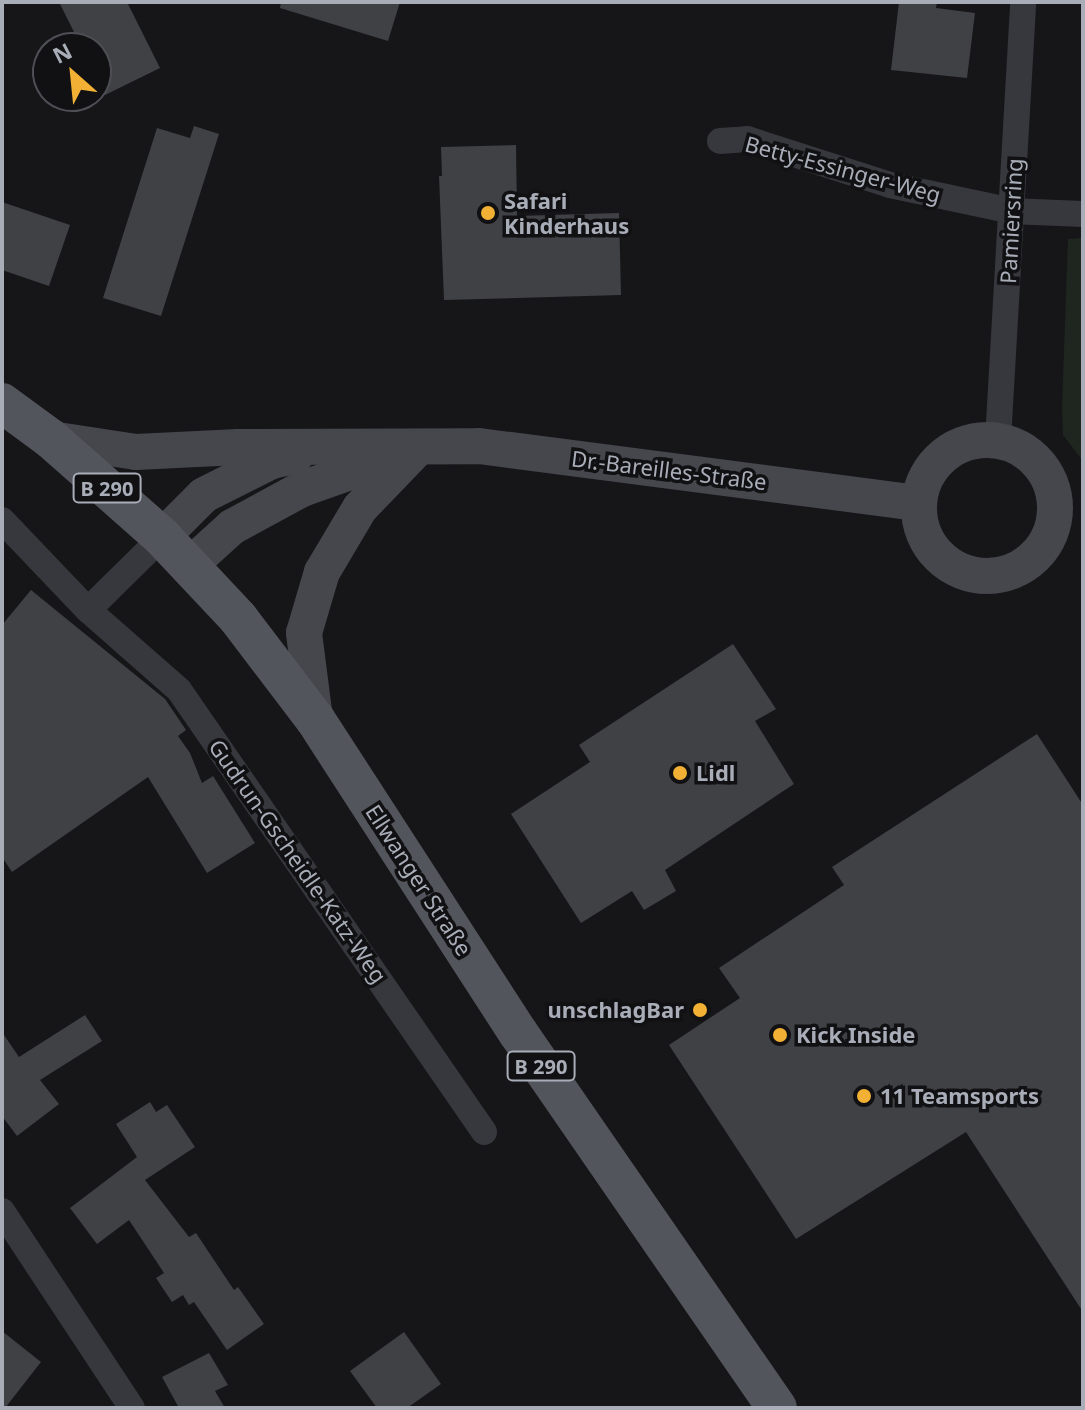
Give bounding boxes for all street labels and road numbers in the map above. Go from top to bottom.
street label: Betty-Essinger-Weg [742,130,944,208]
street label: Pamiersring [995,157,1027,285]
street label: Dr.-Bareilles-Straße [570,445,768,495]
road number: B 290 [71,472,143,504]
street label: Gudrun-Gscheidle-Katz-Weg [204,734,392,988]
street label: Ellwanger Straße [360,799,478,961]
road number: B 290 [505,1050,577,1082]

